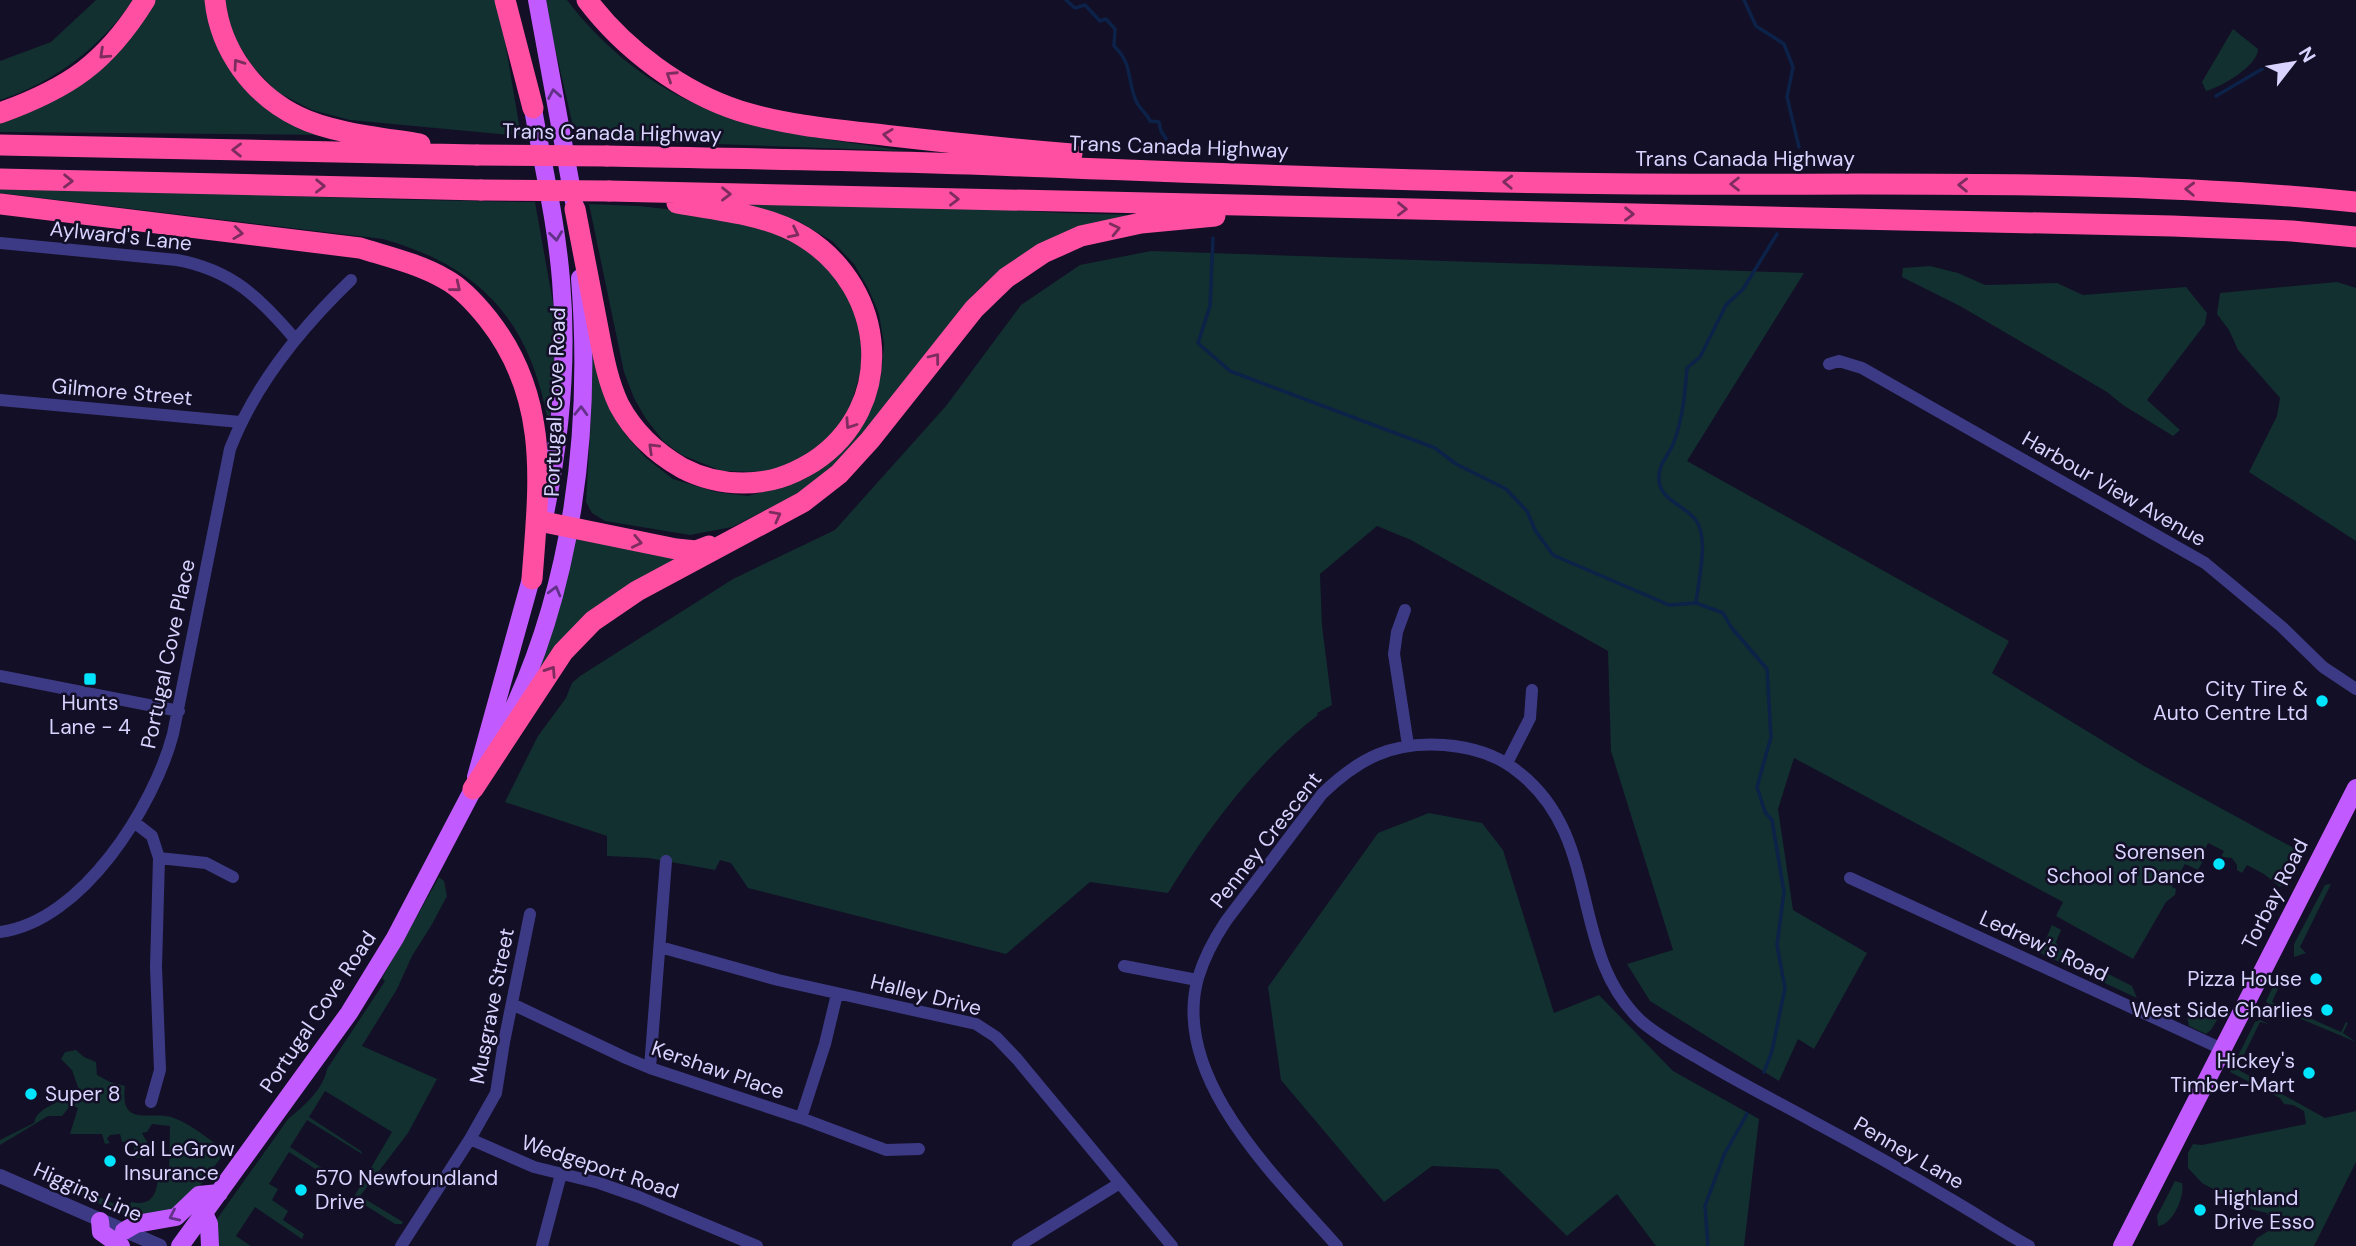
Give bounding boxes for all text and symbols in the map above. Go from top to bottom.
north arrow [2258,28,2328,98]
text: N [2293,42,2321,67]
one-way arrow [99,45,112,58]
one-way arrow [234,59,246,72]
one-way arrow [666,72,679,85]
one-way arrow [547,88,562,100]
street label: Trans Canada Highway [502,117,722,149]
one-way arrow [882,128,894,143]
street label: Trans Canada Highway [1069,129,1290,165]
one-way arrow [231,143,242,158]
street label: Trans Canada Highway [1635,145,1855,173]
one-way arrow [63,173,74,188]
one-way arrow [1502,174,1513,189]
one-way arrow [1730,176,1740,192]
one-way arrow [1957,177,1968,192]
one-way arrow [315,178,326,194]
one-way arrow [2185,182,2196,197]
one-way arrow [721,186,732,202]
one-way arrow [949,191,959,207]
one-way arrow [1396,201,1407,216]
one-way arrow [1624,206,1635,222]
street label: Aylward's Lane [49,215,193,257]
one-way arrow [1109,222,1121,237]
one-way arrow [787,225,799,239]
one-way arrow [232,226,244,241]
one-way arrow [548,230,563,242]
one-way arrow [448,279,461,291]
street label: Portugal Cove Road [538,307,572,497]
one-way arrow [927,353,940,365]
street label: Gilmore Street [50,372,194,412]
one-way arrow [573,406,588,417]
one-way arrow [846,416,859,429]
street label: Harbour View Avenue [2017,425,2211,553]
one-way arrow [648,443,661,456]
one-way arrow [768,511,781,525]
one-way arrow [631,533,643,548]
street label: Portugal Cove Place [134,557,202,751]
one-way arrow [547,586,562,598]
one-way arrow [542,666,555,679]
marker: Hunts Lane - 4 [82,671,98,687]
place label: City Tire & Auto Centre Ltd [2153,675,2308,727]
place label: Hunts Lane - 4 [49,689,131,741]
marker: City Tire & Auto Centre Ltd [2314,693,2330,709]
street label: Penney Crescent [1204,766,1328,914]
street label: Torbay Road [2235,834,2315,954]
place label: Sorensen School of Dance [2047,838,2205,890]
marker: Sorensen School of Dance [2211,856,2227,872]
street label: Ledrew's Road [1975,904,2113,988]
street label: Portugal Cove Road [253,926,383,1098]
street label: Musgrave Street [463,926,521,1086]
place label: Pizza House [2187,965,2302,993]
street label: Halley Drive [868,968,985,1022]
marker: Pizza House [2308,971,2324,987]
place label: West Side Charlies [2131,996,2313,1024]
marker: West Side Charlies [2319,1002,2335,1018]
street label: Kershaw Place [648,1034,788,1106]
place label: Hickey's Timber-Mart [2170,1047,2295,1099]
marker: Hickey's Timber-Mart [2301,1065,2317,1081]
place label: Super 8 [45,1080,120,1108]
marker: Super 8 [23,1086,39,1102]
street label: Penney Lane [1849,1110,1969,1196]
street label: Wedgeport Road [518,1128,682,1206]
place label: Cal LeGrow Insurance [124,1135,235,1187]
marker: Cal LeGrow Insurance [102,1153,118,1169]
street label: Higgins Line [29,1156,147,1228]
place label: 570 Newfoundland Drive [315,1164,498,1216]
marker: 570 Newfoundland Drive [293,1182,309,1198]
place label: Highland Drive Esso [2214,1184,2315,1236]
marker: Highland Drive Esso [2192,1202,2208,1218]
one-way arrow [169,1207,181,1221]

